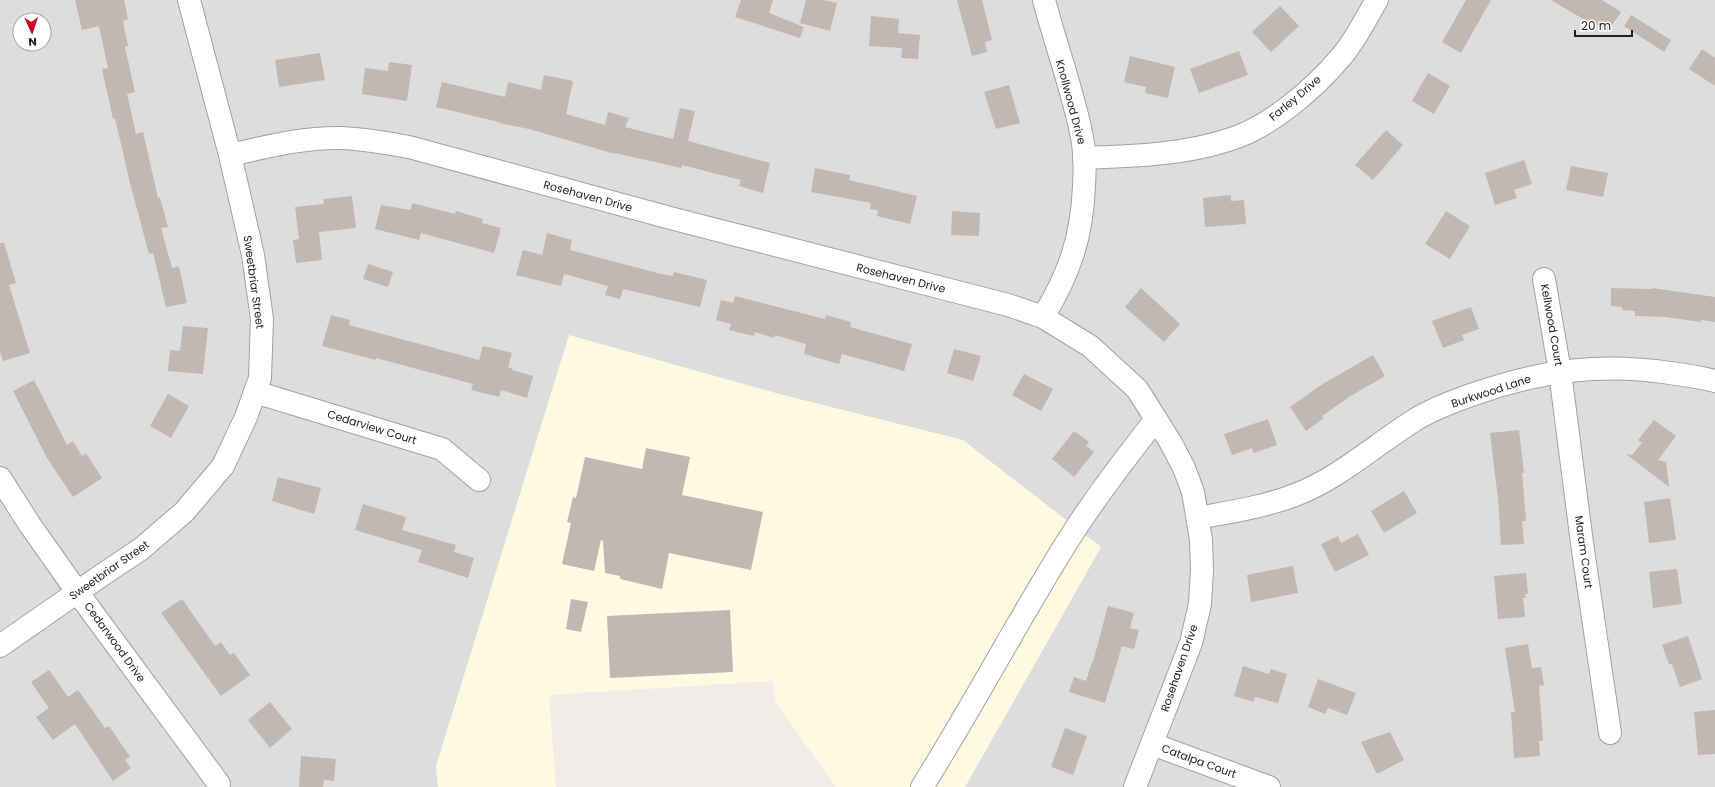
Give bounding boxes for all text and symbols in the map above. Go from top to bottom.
north arrow [12,12,52,52]
scale bar [1575,12,1632,38]
text: 20 m [1581,17,1611,34]
text: N [28,34,37,50]
street label: Knollwood Drive [1052,58,1090,146]
street label: Farley Drive [1266,71,1325,124]
street label: Rosehaven Drive [542,176,634,216]
street label: Sweetbriar Street [240,234,268,330]
street label: Rosehaven Drive [855,259,947,297]
street label: Kellwood Court [1537,283,1567,367]
street label: Burkwood Lane [1449,371,1533,411]
street label: Cedarview Court [325,406,419,448]
street label: Maram Court [1571,515,1597,589]
street label: Sweetbriar Street [66,536,152,604]
street label: Cedarwood Drive [81,599,150,685]
street label: Rosehaven Drive [1157,622,1201,714]
street label: Catalpa Court [1159,740,1239,782]

